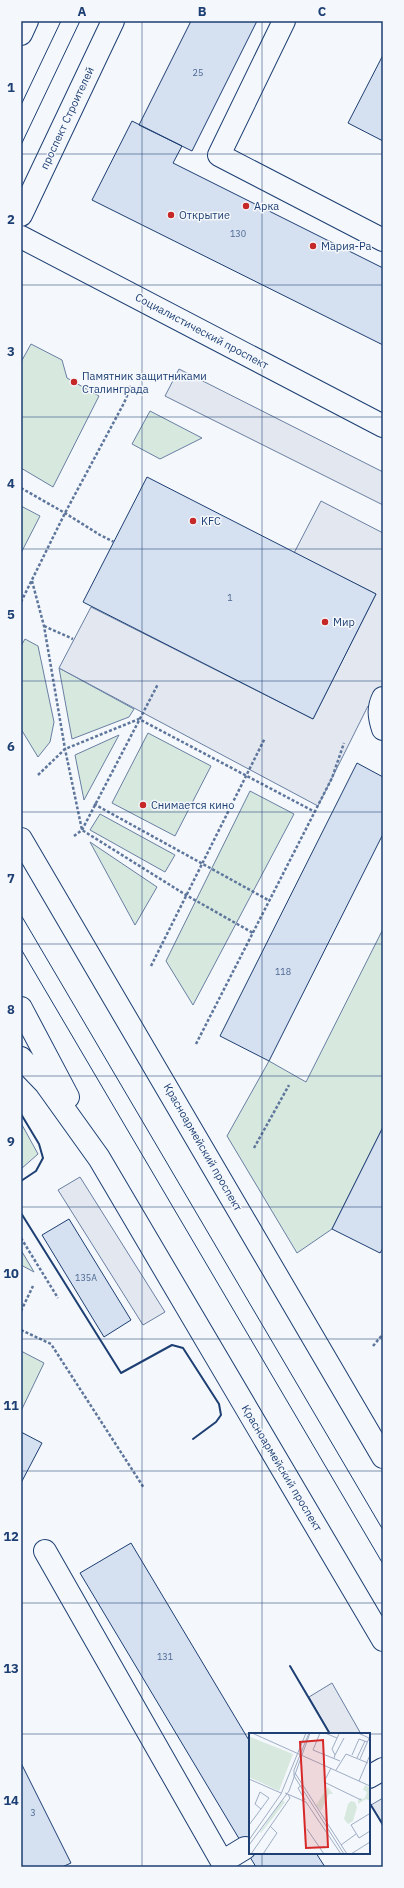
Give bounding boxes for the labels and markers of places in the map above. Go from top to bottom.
place label: Арка [254,199,279,213]
marker: Арка [241,201,251,211]
place label: Открытие [179,208,230,222]
marker: Открытие [166,210,176,220]
place label: Мария-Ра [321,239,371,253]
marker: Мария-Ра [308,241,318,251]
place label: Памятник защитниками Сталинграда [82,369,207,396]
marker: Памятник защитниками Сталинграда [69,377,79,387]
place label: KFC [201,514,221,528]
marker: KFC [188,516,198,526]
place label: Мир [333,615,355,629]
marker: Мир [320,617,330,627]
place label: Снимается кино [151,798,234,812]
marker: Снимается кино [138,800,148,810]

